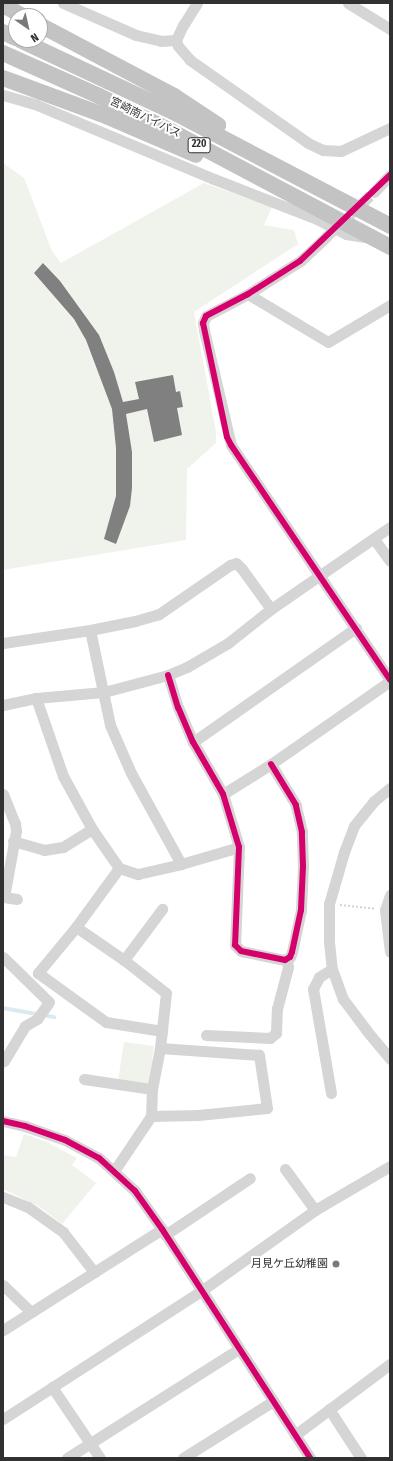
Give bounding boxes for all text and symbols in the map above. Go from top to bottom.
north arrow [8,8,48,48]
text: N [28,30,41,45]
street label: 宮崎南バイパス [108,95,182,141]
road number: 220 [187,137,211,153]
place label: 月見ケ丘幼稚園 [251,1257,328,1271]
marker: 月見ケ丘幼稚園 [331,1259,341,1269]

